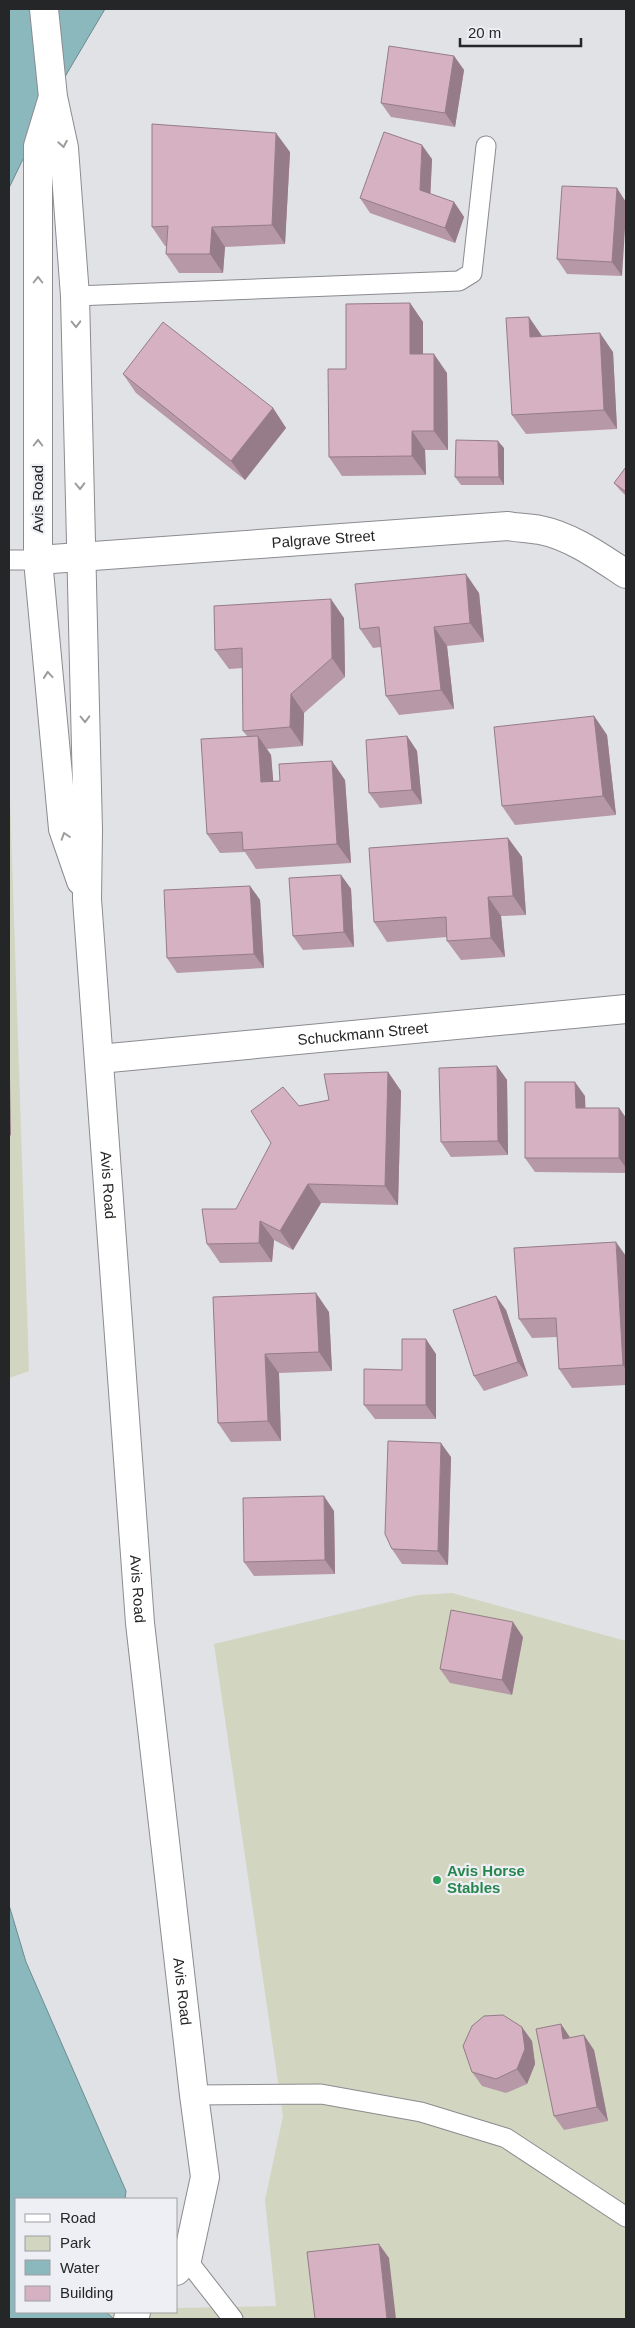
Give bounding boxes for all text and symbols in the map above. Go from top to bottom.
scale bar [460,15,581,47]
text: 20 m [468,24,501,41]
one-way arrow [57,140,67,149]
one-way arrow [33,276,43,284]
one-way arrow [71,320,81,328]
one-way arrow [33,438,43,446]
street label: Avis Road [29,465,46,533]
one-way arrow [75,483,85,491]
street label: Palgrave Street [271,527,376,551]
one-way arrow [43,670,54,678]
one-way arrow [80,715,91,723]
one-way arrow [61,832,71,841]
street label: Schuckmann Street [297,1019,430,1048]
street label: Avis Road [97,1150,119,1220]
street label: Avis Road [127,1554,149,1624]
place label: Avis Horse Stables [447,1862,525,1896]
marker: Avis Horse Stables [431,1874,443,1886]
street label: Avis Road [170,1957,195,2026]
legend [15,2198,178,2313]
text: Road [60,2209,96,2226]
text: Park [60,2234,91,2251]
text: Water [60,2259,99,2276]
text: Building [60,2284,113,2301]

